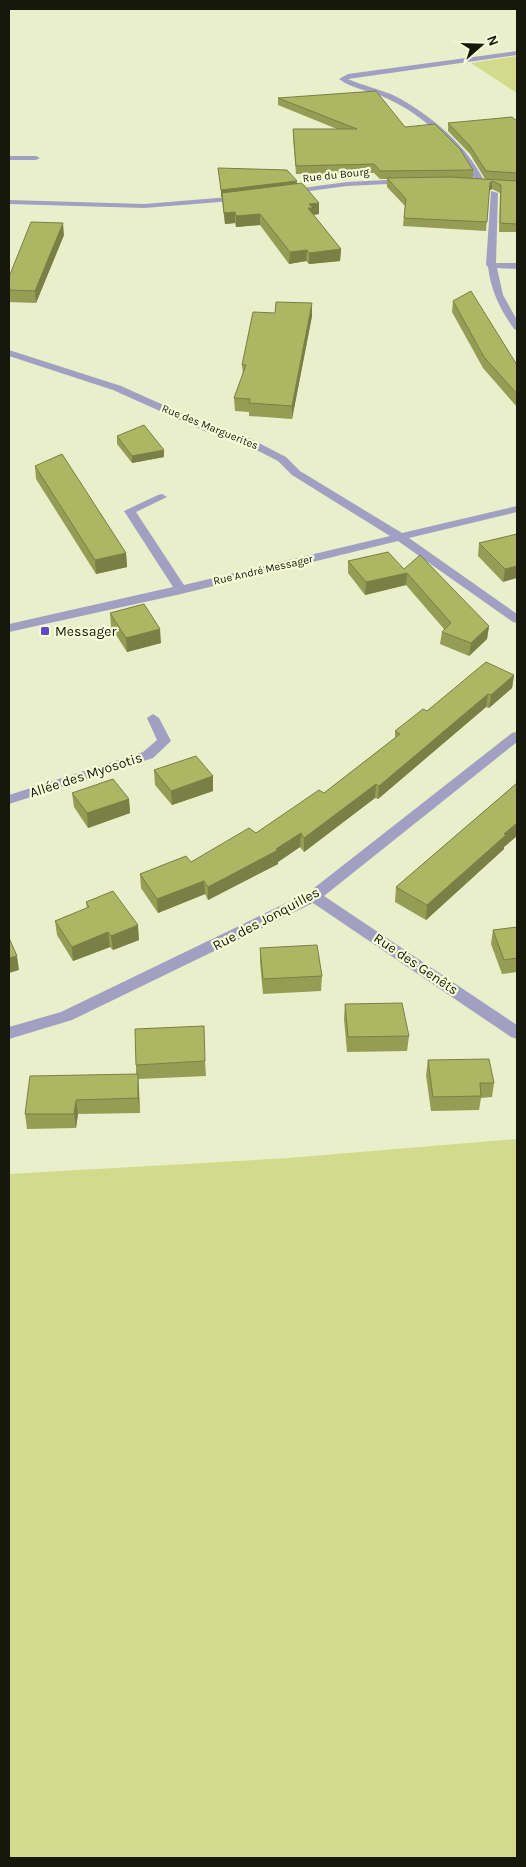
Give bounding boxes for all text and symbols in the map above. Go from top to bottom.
north arrow [456,20,506,70]
text: N [483,33,502,48]
street label: Rue du Bourg [302,165,371,185]
street label: Rue des Marguerites [160,402,260,452]
street label: Rue André Messager [212,552,314,588]
place label: Messager [55,623,118,640]
marker: Messager [39,625,51,637]
street label: Allée des Myosotis [27,749,145,801]
street label: Rue des Jonquilles [210,884,322,954]
street label: Rue des Genêts [371,929,461,999]

